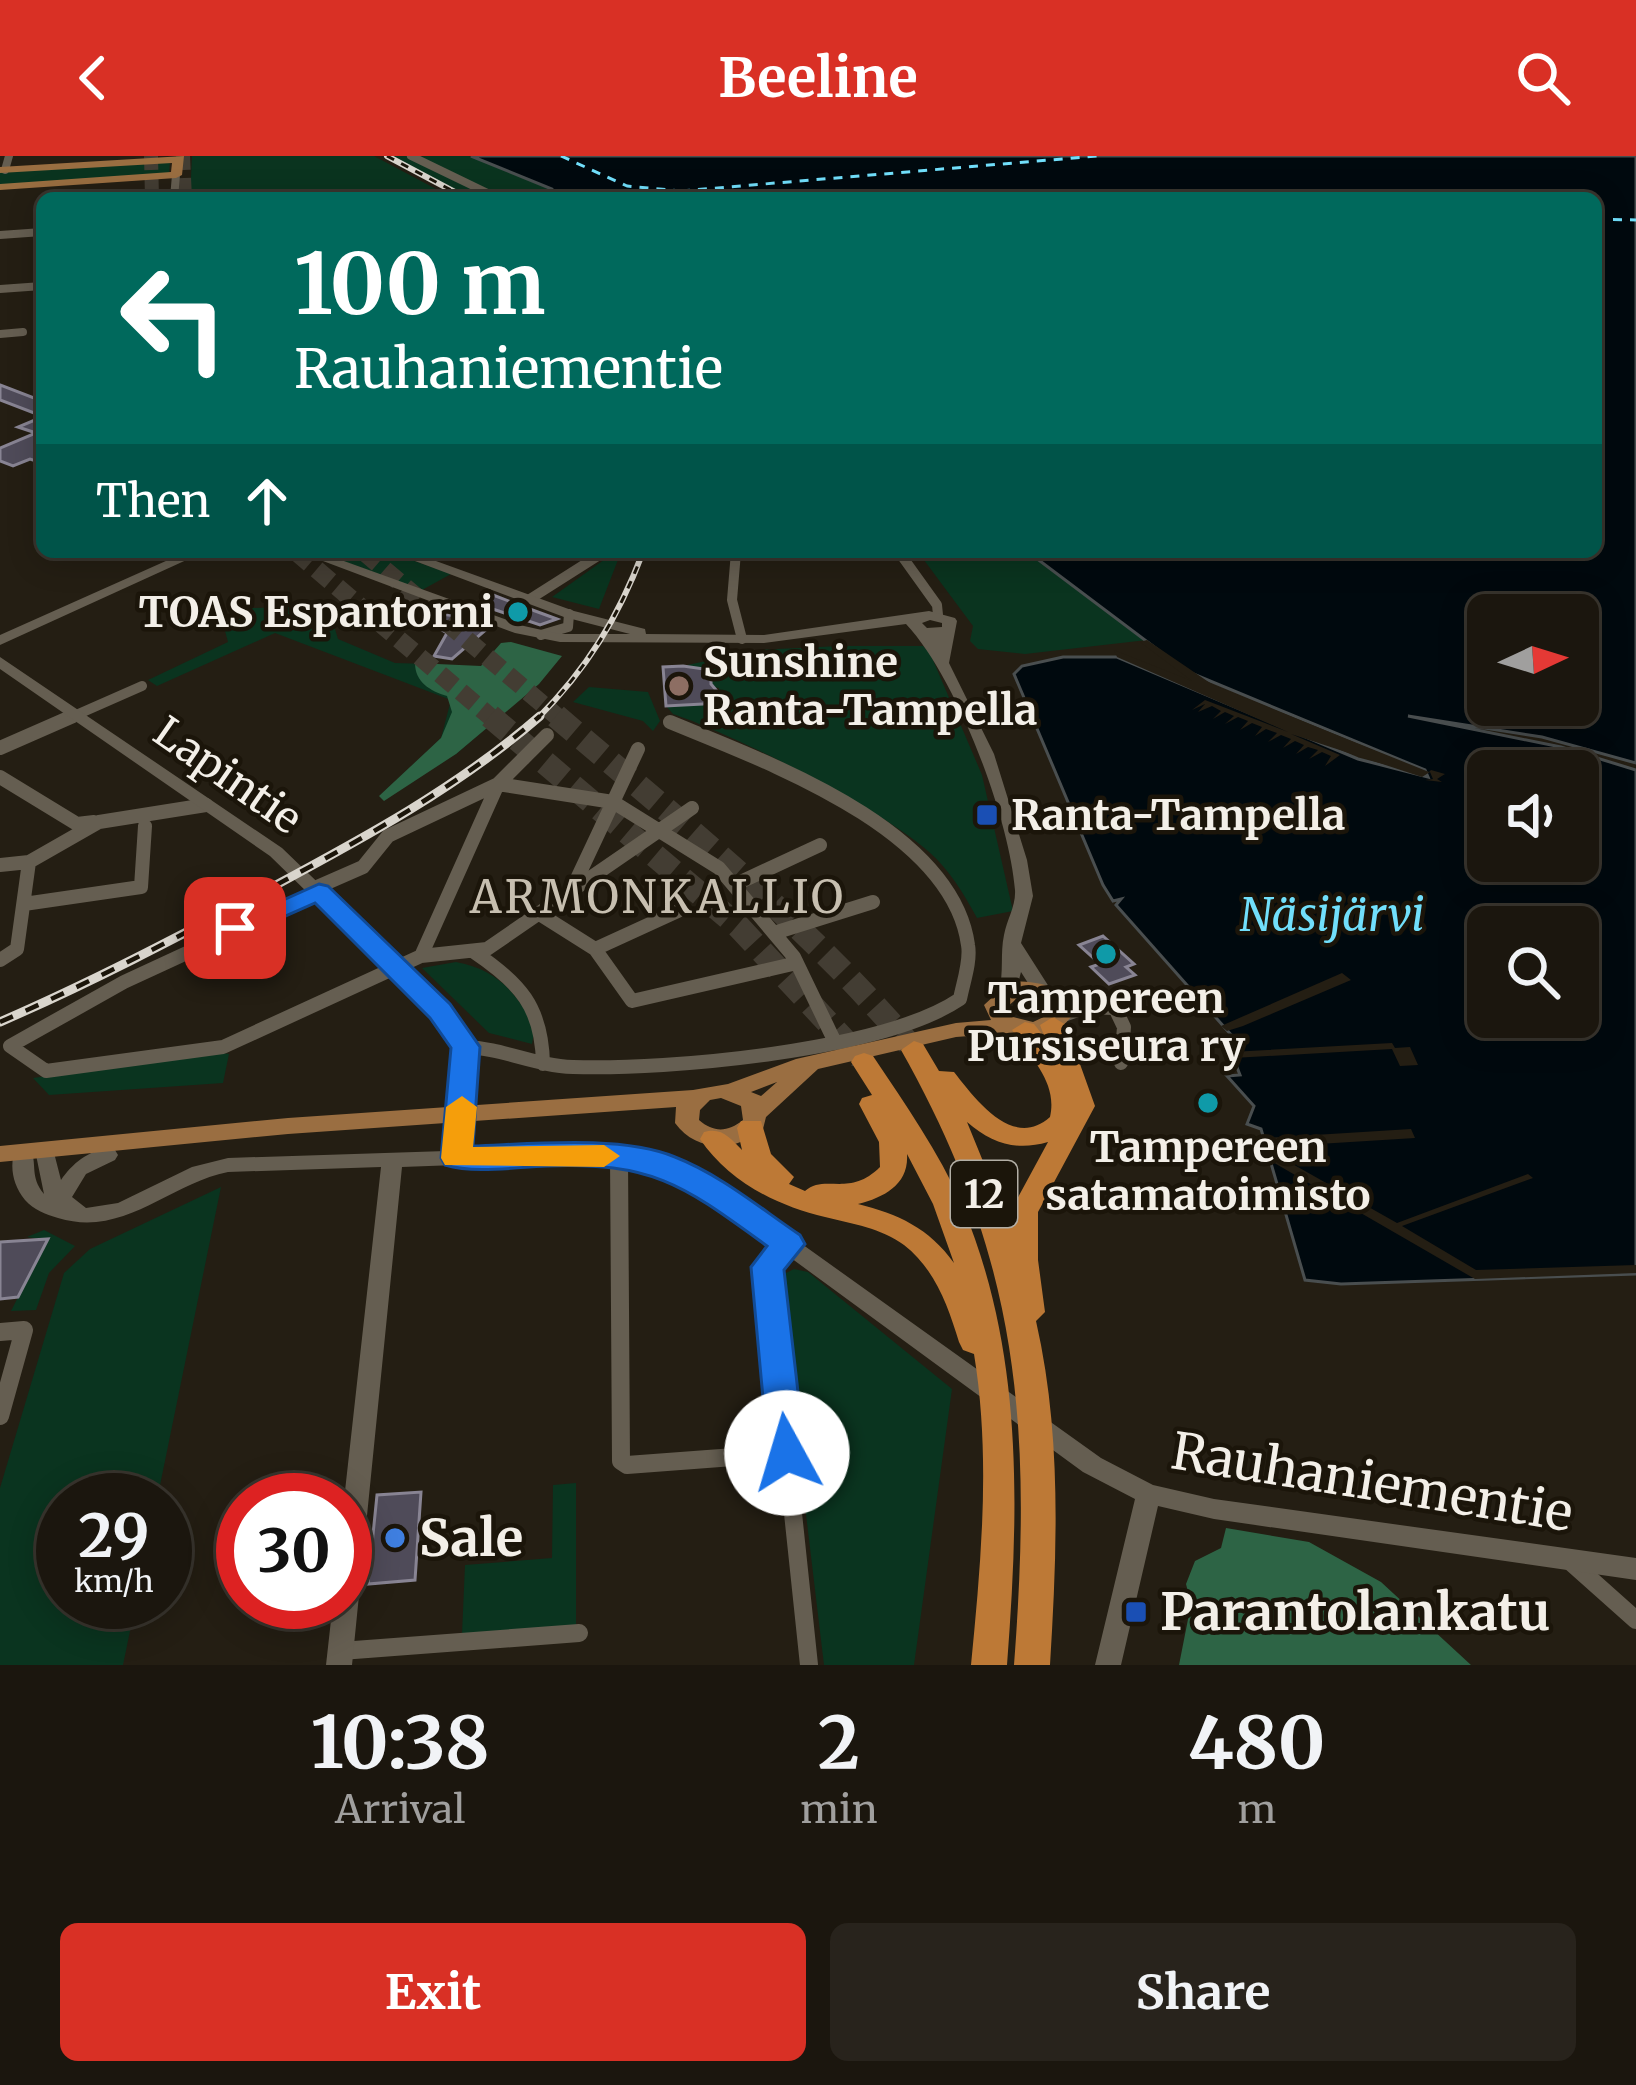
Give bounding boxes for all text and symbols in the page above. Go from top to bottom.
text: Beeline [718,44,918,112]
icon: back [60,45,126,111]
icon: search [1510,45,1576,111]
text: 100 m [294,231,546,337]
icon: left [96,240,252,396]
text: Rauhaniementie [294,335,723,403]
icon: ahead [234,468,300,534]
text: Then [96,473,210,529]
place label: TOAS Espantorni [139,586,494,638]
north arrow [1467,594,1599,726]
map controls [1467,594,1599,1038]
marker: TOAS Espantorni [505,599,531,625]
place label: Sunshine Ranta-Tampella [703,636,1037,736]
marker: Sunshine Ranta-Tampella [666,673,692,699]
street label: Lapintie [144,706,312,844]
button: sound [1467,750,1599,882]
place label: Ranta-Tampella [1011,789,1345,841]
marker: Ranta-Tampella [974,802,1000,828]
district label: ARMONKALLIO [469,869,846,925]
pin [184,877,286,979]
water label: Näsijärvi [1239,887,1425,943]
icon: arrive [202,895,268,961]
button: search [1467,906,1599,1038]
marker: Tampereen Pursiseura ry [1093,941,1119,967]
place label: Tampereen Pursiseura ry [967,972,1245,1072]
marker: Tampereen satamatoimisto [1195,1090,1221,1116]
place label: Tampereen satamatoimisto [1045,1121,1371,1221]
road number: 12 [951,1161,1017,1227]
position arrow [724,1390,850,1516]
street label: Rauhaniementie [1167,1419,1577,1545]
speed limit sign: 30 [216,1473,372,1629]
text: 29 [78,1498,150,1573]
place label: Sale [419,1506,523,1570]
marker: Sale [382,1525,408,1551]
text: km/h [74,1562,154,1600]
place label: Parantolankatu [1160,1580,1550,1644]
marker: Parantolankatu [1123,1599,1149,1625]
text: 10:38 [311,1697,490,1788]
text: 2 [818,1697,860,1788]
text: 480 [1188,1697,1325,1788]
text: Arrival [335,1785,465,1834]
text: min [800,1785,878,1834]
text: m [1237,1785,1276,1834]
button: Exit [60,1923,806,2061]
button: Share [830,1923,1576,2061]

